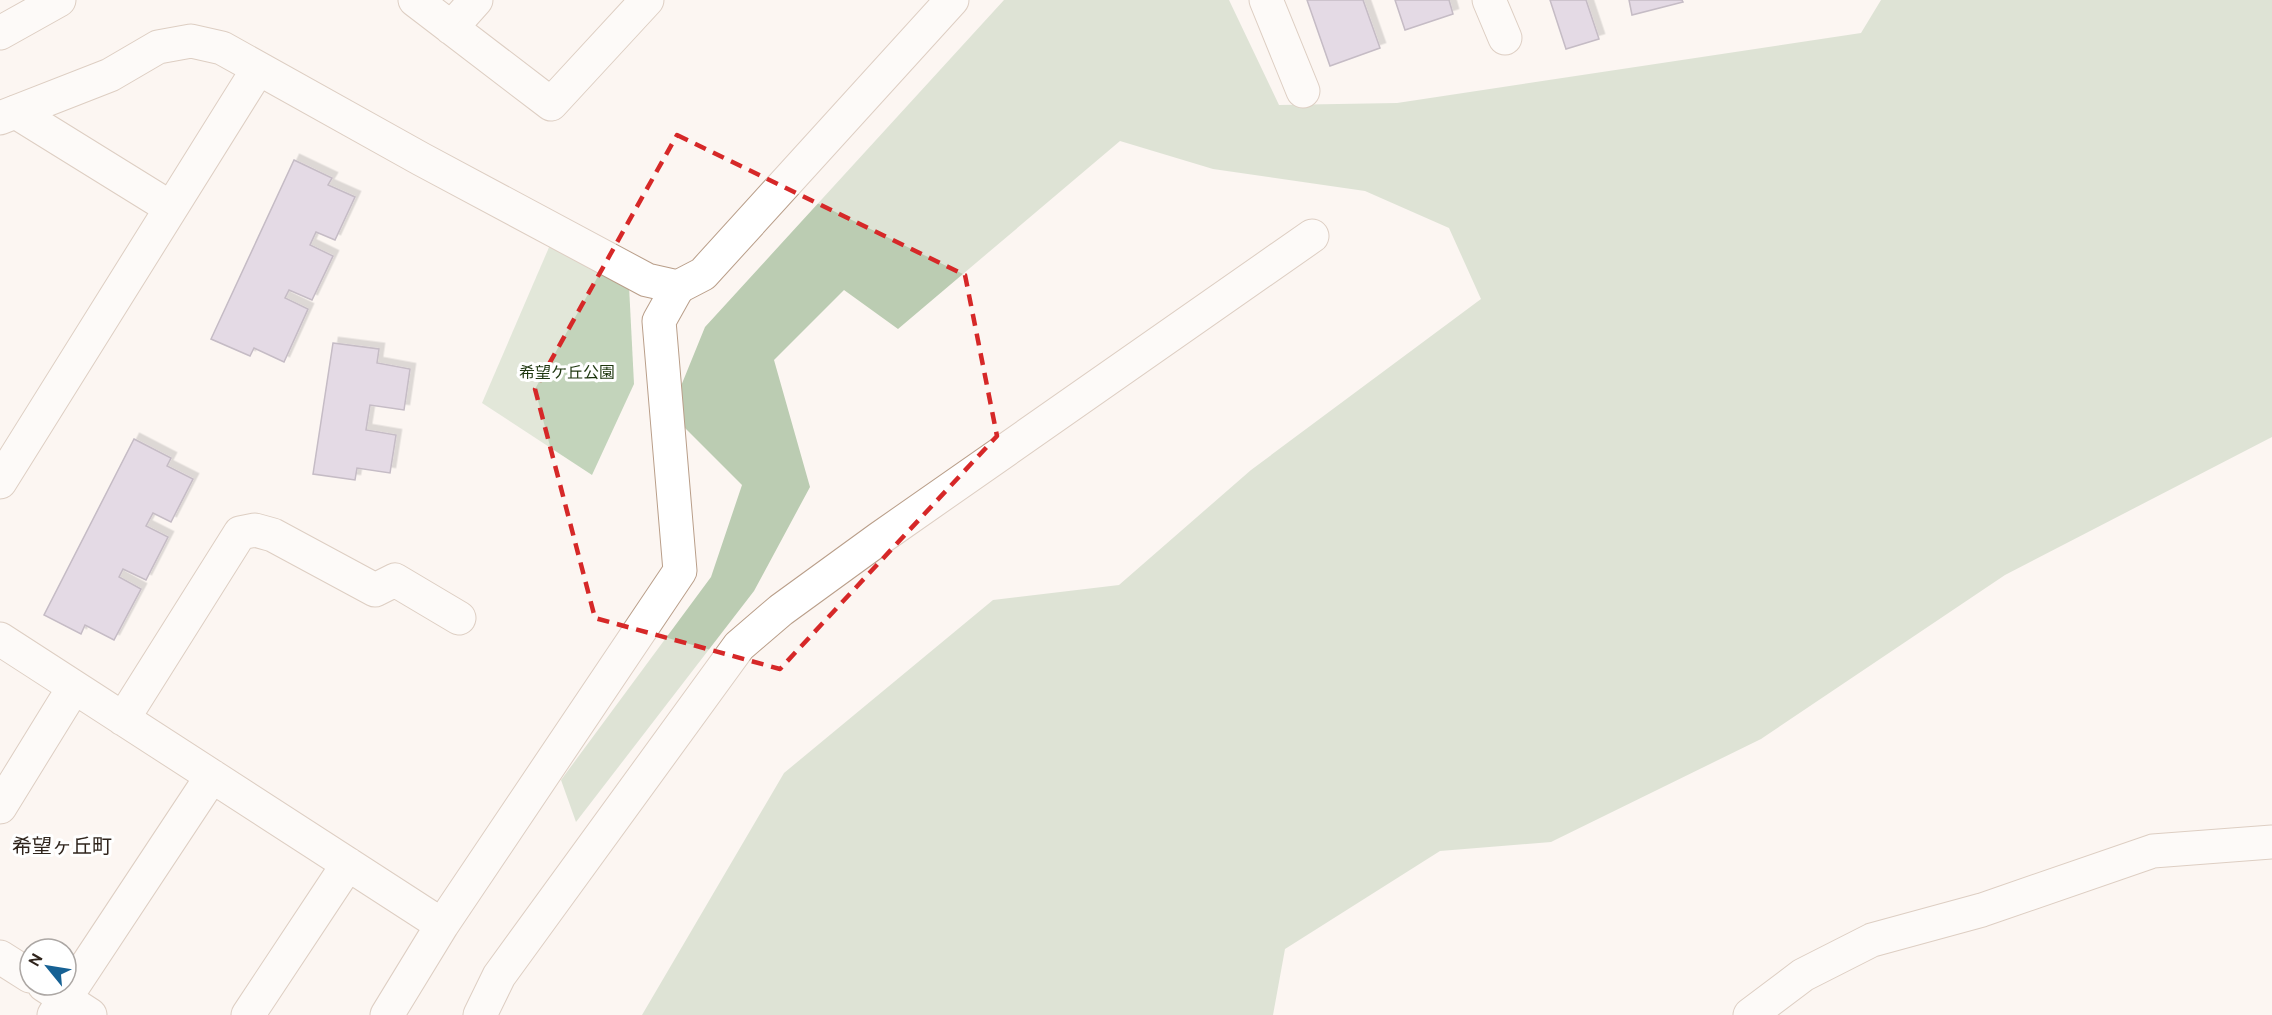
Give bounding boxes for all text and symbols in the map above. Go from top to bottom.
park label: 希望ケ丘公園 [519,363,615,381]
district label: 希望ヶ丘町 [12,834,112,857]
north arrow [18,937,78,997]
text: N [24,950,46,969]

